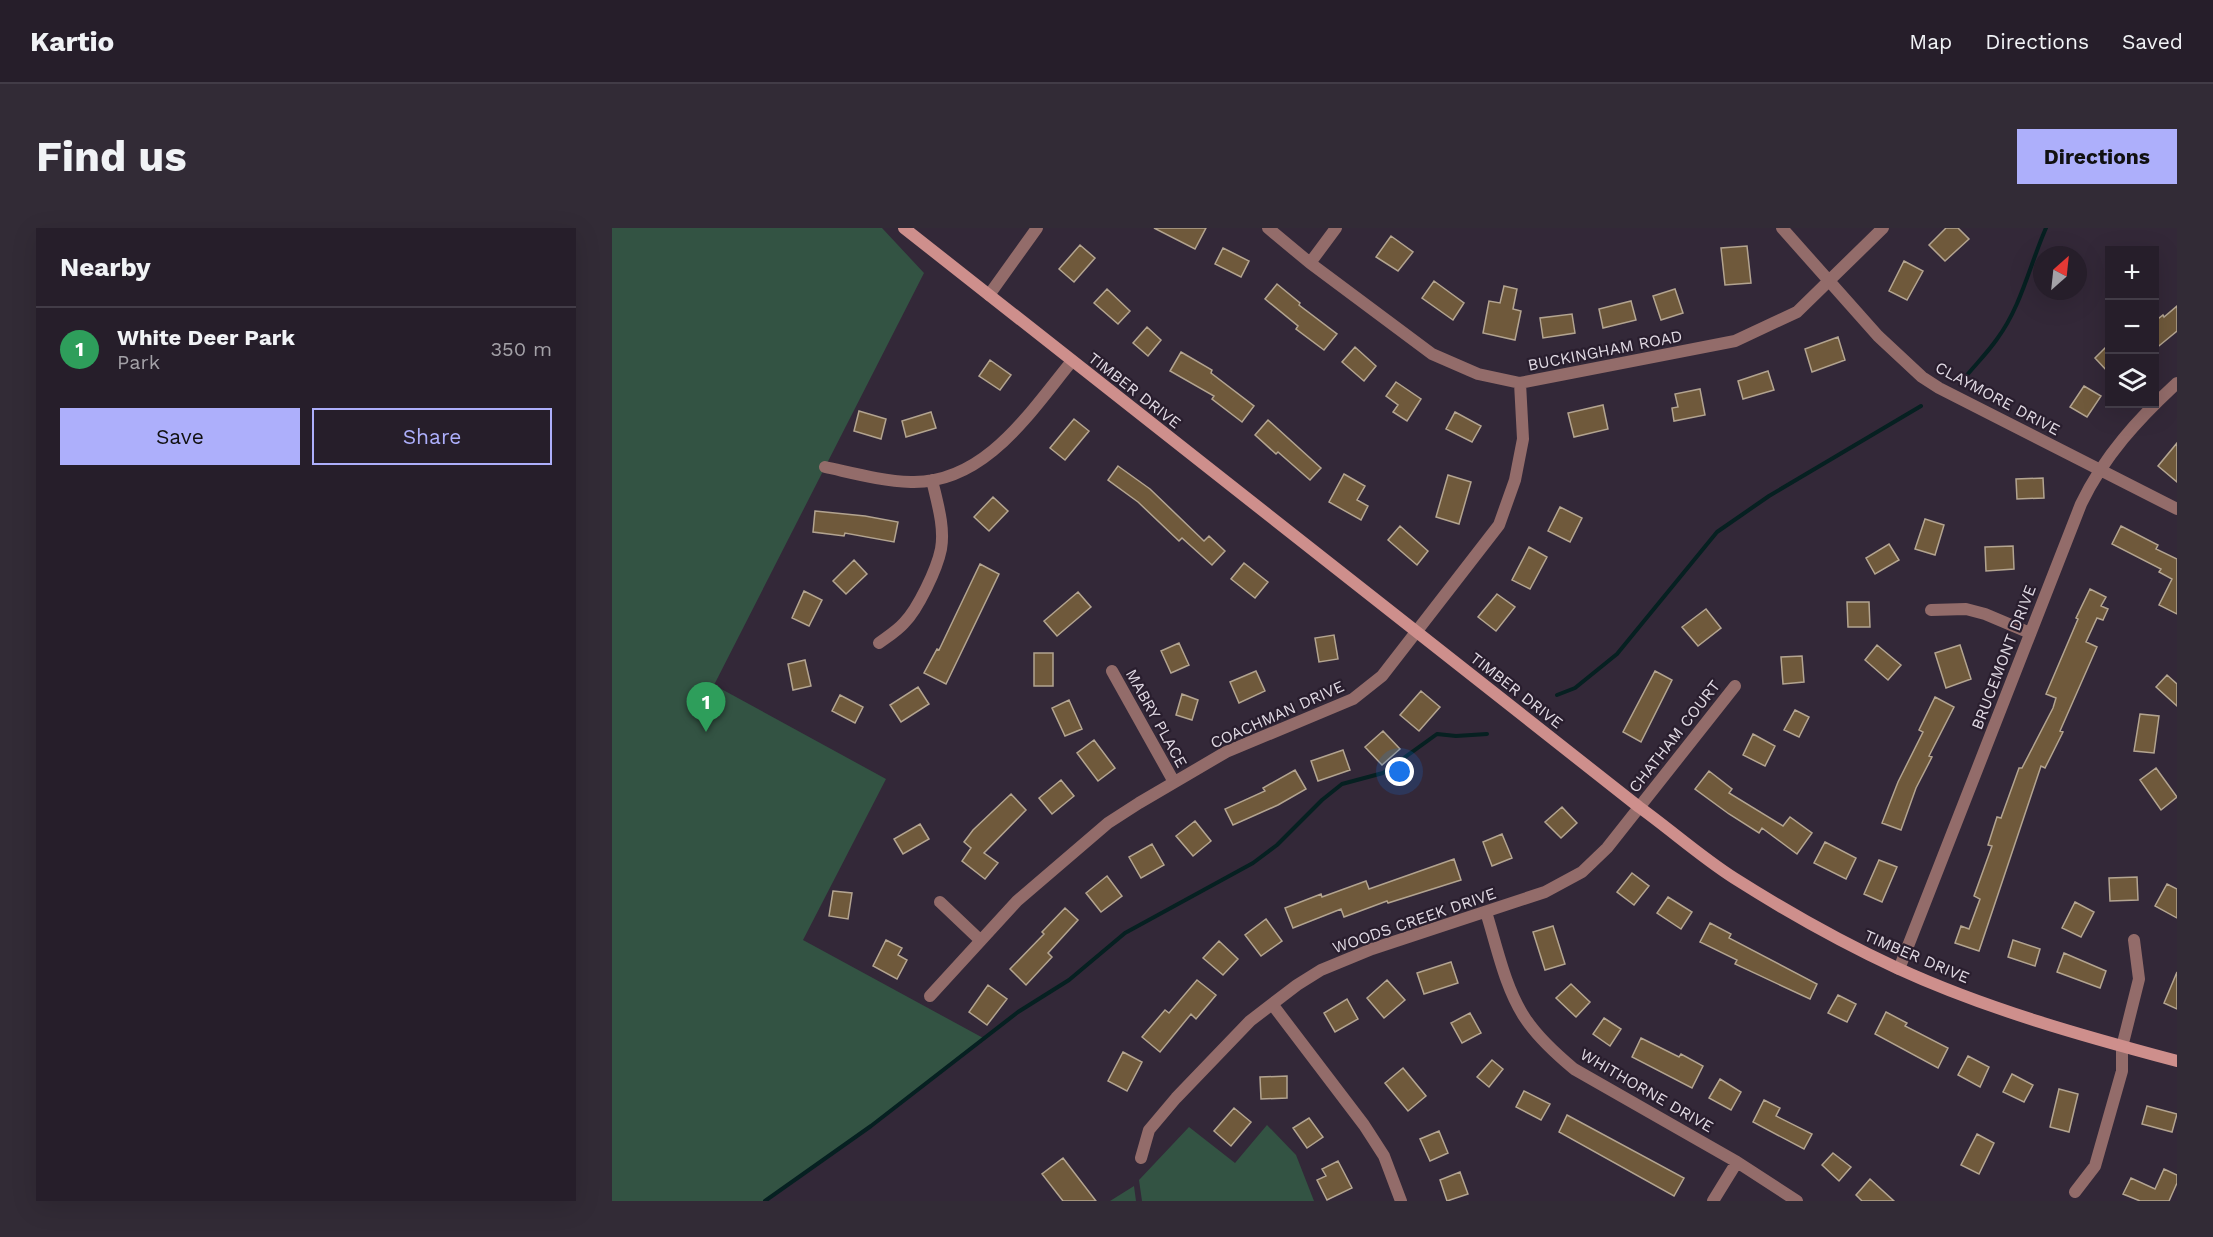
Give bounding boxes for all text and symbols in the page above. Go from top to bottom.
text: Kartio [30,25,114,58]
text: Map [1909,29,1952,54]
text: Directions [1985,29,2089,54]
text: Saved [2122,29,2183,54]
button: Directions [2017,129,2177,184]
text: Find us [36,132,187,181]
north arrow [2033,246,2087,300]
map controls [2105,246,2159,408]
button: + [2105,246,2159,300]
text: Nearby [60,252,151,282]
button: − [2105,300,2159,354]
text: White Deer Park [117,325,295,350]
street label: BUCKINGHAM ROAD [1526,326,1684,375]
text: 1 [75,337,84,361]
text: 350 m [490,337,552,361]
street label: TIMBER DRIVE [1085,348,1185,432]
text: Park [117,350,160,374]
button: layers [2105,354,2159,408]
street label: CLAYMORE DRIVE [1932,358,2063,439]
button: Save [60,408,300,465]
button: Share [312,408,552,465]
street label: BRUCEMONT DRIVE [1967,582,2040,732]
street label: TIMBER DRIVE [1467,648,1567,732]
street label: MABRY PLACE [1122,666,1191,771]
street label: COACHMAN DRIVE [1207,676,1347,753]
street label: CHATHAM COURT [1625,676,1724,796]
pin: 1 [686,682,725,732]
your location [1385,757,1414,786]
street label: WOODS CREEK DRIVE [1330,884,1498,957]
street label: TIMBER DRIVE [1861,926,1972,987]
street label: WHITHORNE DRIVE [1577,1045,1717,1136]

